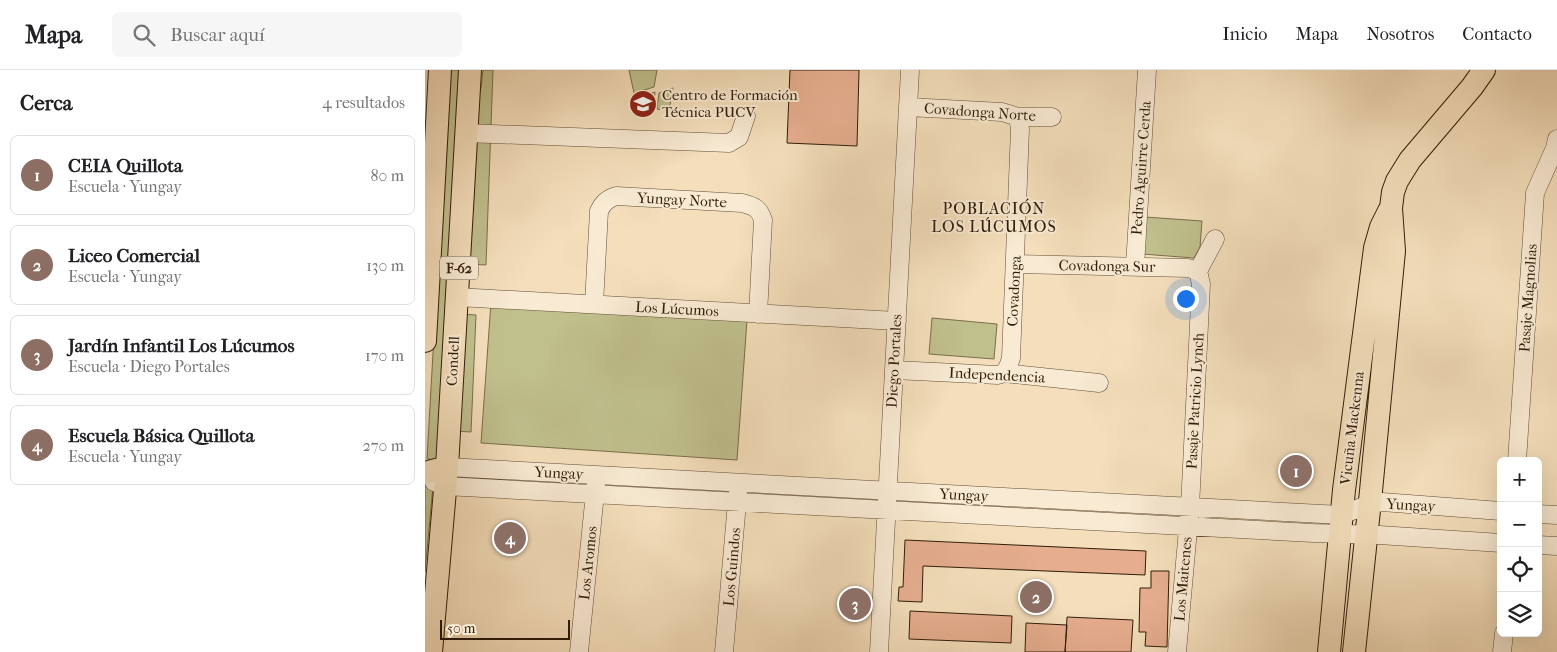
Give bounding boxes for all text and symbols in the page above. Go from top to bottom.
search box [112,12,462,57]
text: Mapa [25,21,82,49]
icon: search [130,21,158,49]
text: Buscar aquí [170,24,265,46]
text: Inicio [1223,24,1268,45]
text: Mapa [1296,24,1338,45]
text: Nosotros [1366,24,1434,45]
text: Contacto [1462,24,1532,45]
place label: Centro de Formación Técnica PUCV [662,86,798,121]
school or university icon: Centro de Formación Técnica PUCV [628,89,658,119]
text: Cerca [20,91,72,115]
text: 4 resultados [322,93,405,112]
street label: Covadonga Norte [923,99,1037,125]
street label: Pedro Aguirre Cerda [1127,99,1155,236]
text: CEIA Quillota [68,155,183,177]
text: 1 [34,166,40,185]
text: 80 m [370,166,404,185]
text: Escuela · Yungay [68,177,182,196]
street label: Yungay Norte [636,189,728,211]
district label: POBLACIÓN LOS LÚCUMOS [931,198,1057,236]
street label: Pasaje Magnolias [1515,243,1541,353]
text: Liceo Comercial [68,245,200,267]
street label: Covadonga [1003,254,1025,327]
text: 2 [33,256,41,275]
text: 130 m [366,256,404,275]
street label: Covadonga Sur [1058,256,1156,276]
road number: F-62 [440,257,478,280]
text: Escuela · Yungay [68,267,182,286]
your location [1173,286,1199,312]
street label: Los Lúcumos [635,298,720,320]
street label: Diego Portales [883,313,905,408]
street label: Pasaje Patricio Lynch [1182,332,1208,470]
text: Jardín Infantil Los Lúcumos [68,335,294,357]
street label: Condell [443,336,463,386]
text: 3 [34,346,40,365]
text: 170 m [365,346,404,365]
text: Escuela · Diego Portales [68,357,230,376]
street label: Independencia [948,363,1047,387]
street label: Vicuña Mackenna [1336,369,1368,487]
text: Escuela Básica Quillota [68,425,254,447]
text: 4 [32,436,42,455]
text: 270 m [363,436,404,455]
text: Escuela · Yungay [68,447,182,466]
pin: 1 [1280,452,1312,490]
map controls [1497,457,1542,637]
button: + [1497,457,1542,502]
street label: Yungay [533,463,585,483]
street label: Yungay [938,485,990,505]
street label: Yungay [1385,495,1437,515]
button: − [1497,502,1542,547]
pin: 4 [494,519,526,557]
street label: Los Aromos [575,525,601,601]
street label: Los Guindos [720,526,744,607]
street label: Los Maitenes [1170,535,1196,622]
button: locate [1497,547,1542,592]
pin: 2 [1020,578,1052,616]
pin: 3 [839,585,871,623]
button: layers [1497,592,1542,637]
scale bar [440,617,570,640]
text: 50 m [447,620,475,637]

